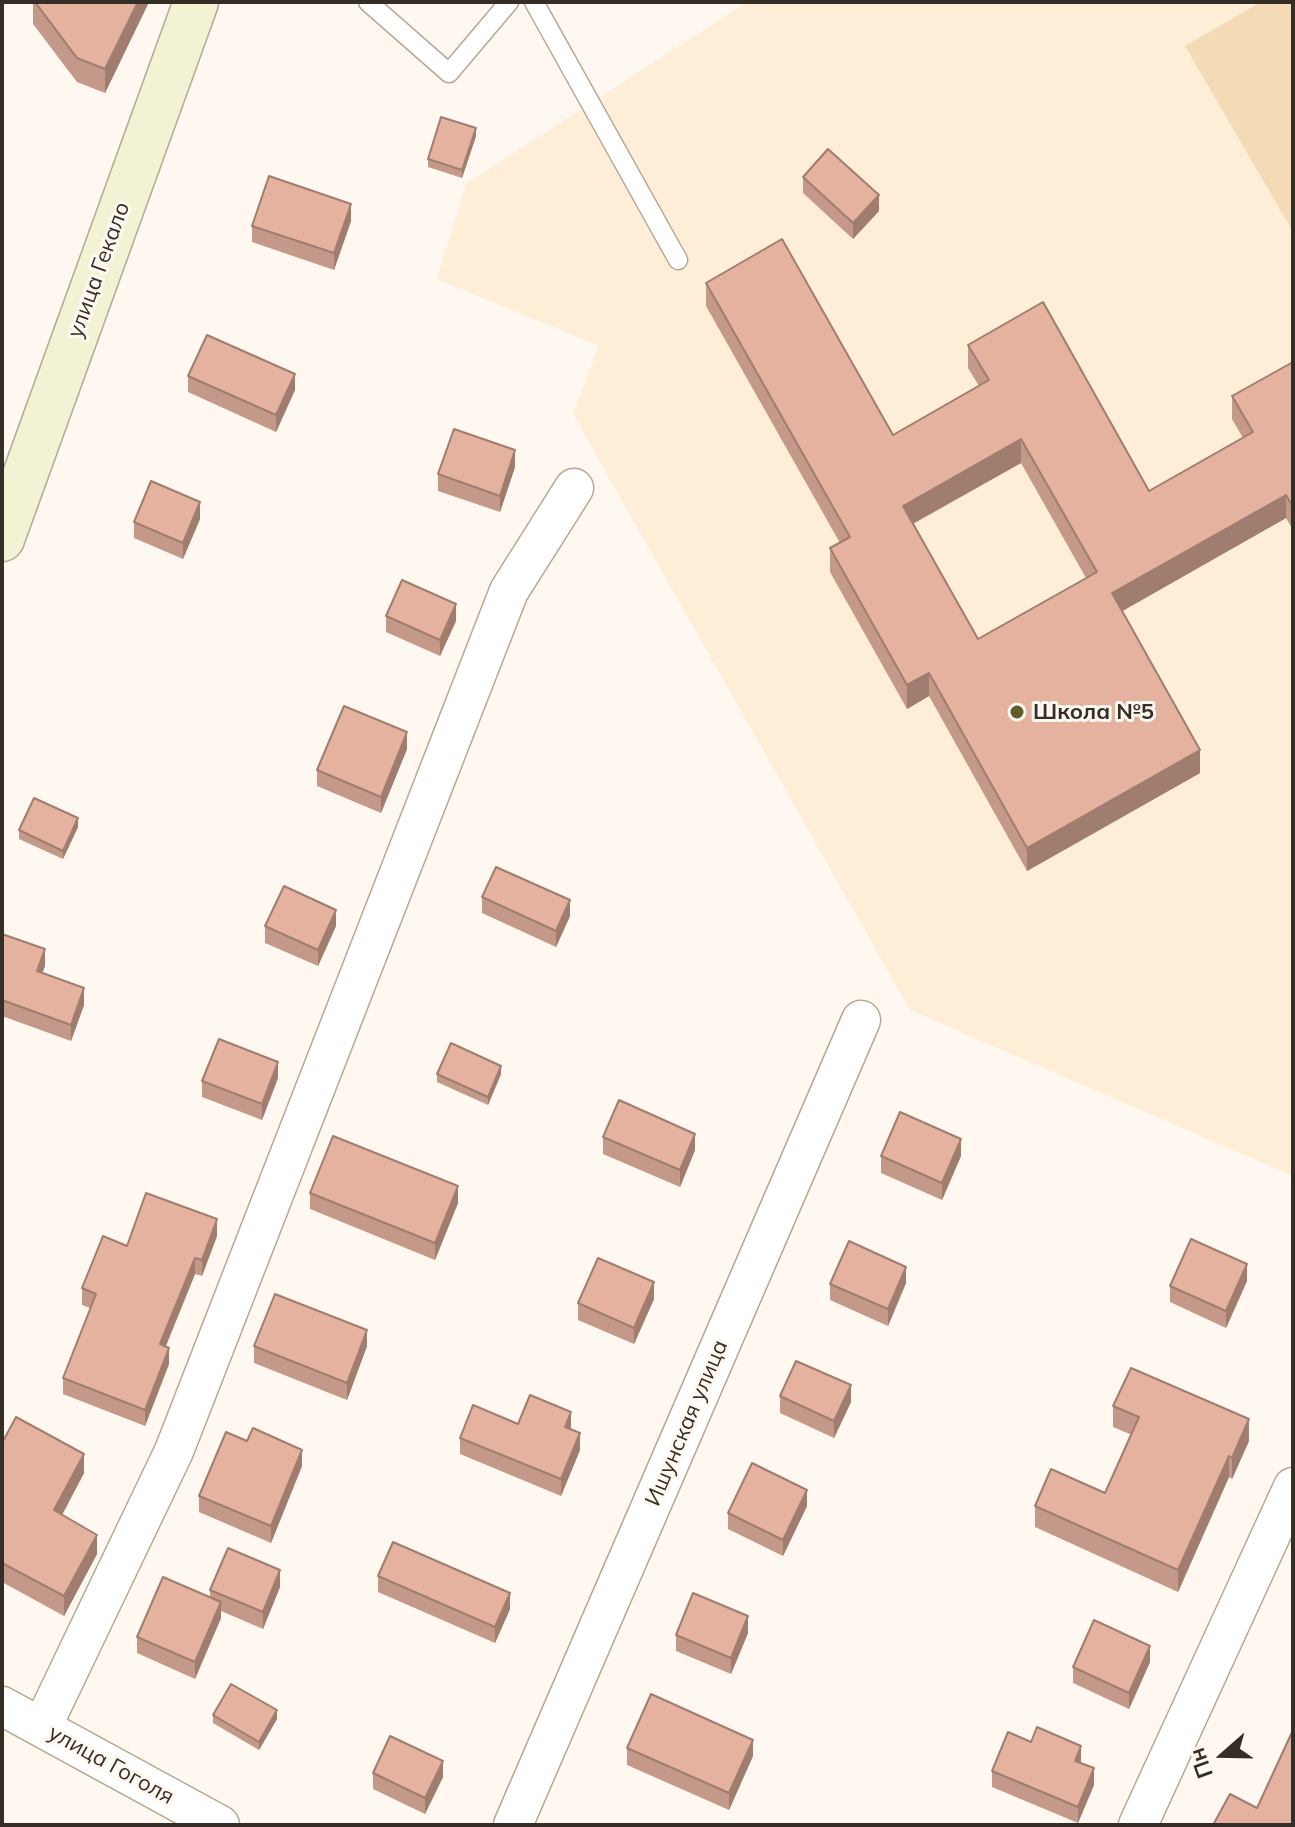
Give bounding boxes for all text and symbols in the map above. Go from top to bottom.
street label: улица Гекало [62,198,136,342]
place label: Школа №5 [1033,699,1154,725]
marker: Школа №5 [1008,703,1026,721]
street label: Ишунская улица [640,1336,734,1510]
north arrow [1183,1715,1263,1795]
street label: улица Гоголя [44,1720,178,1810]
text: Пн [1182,1744,1219,1782]

